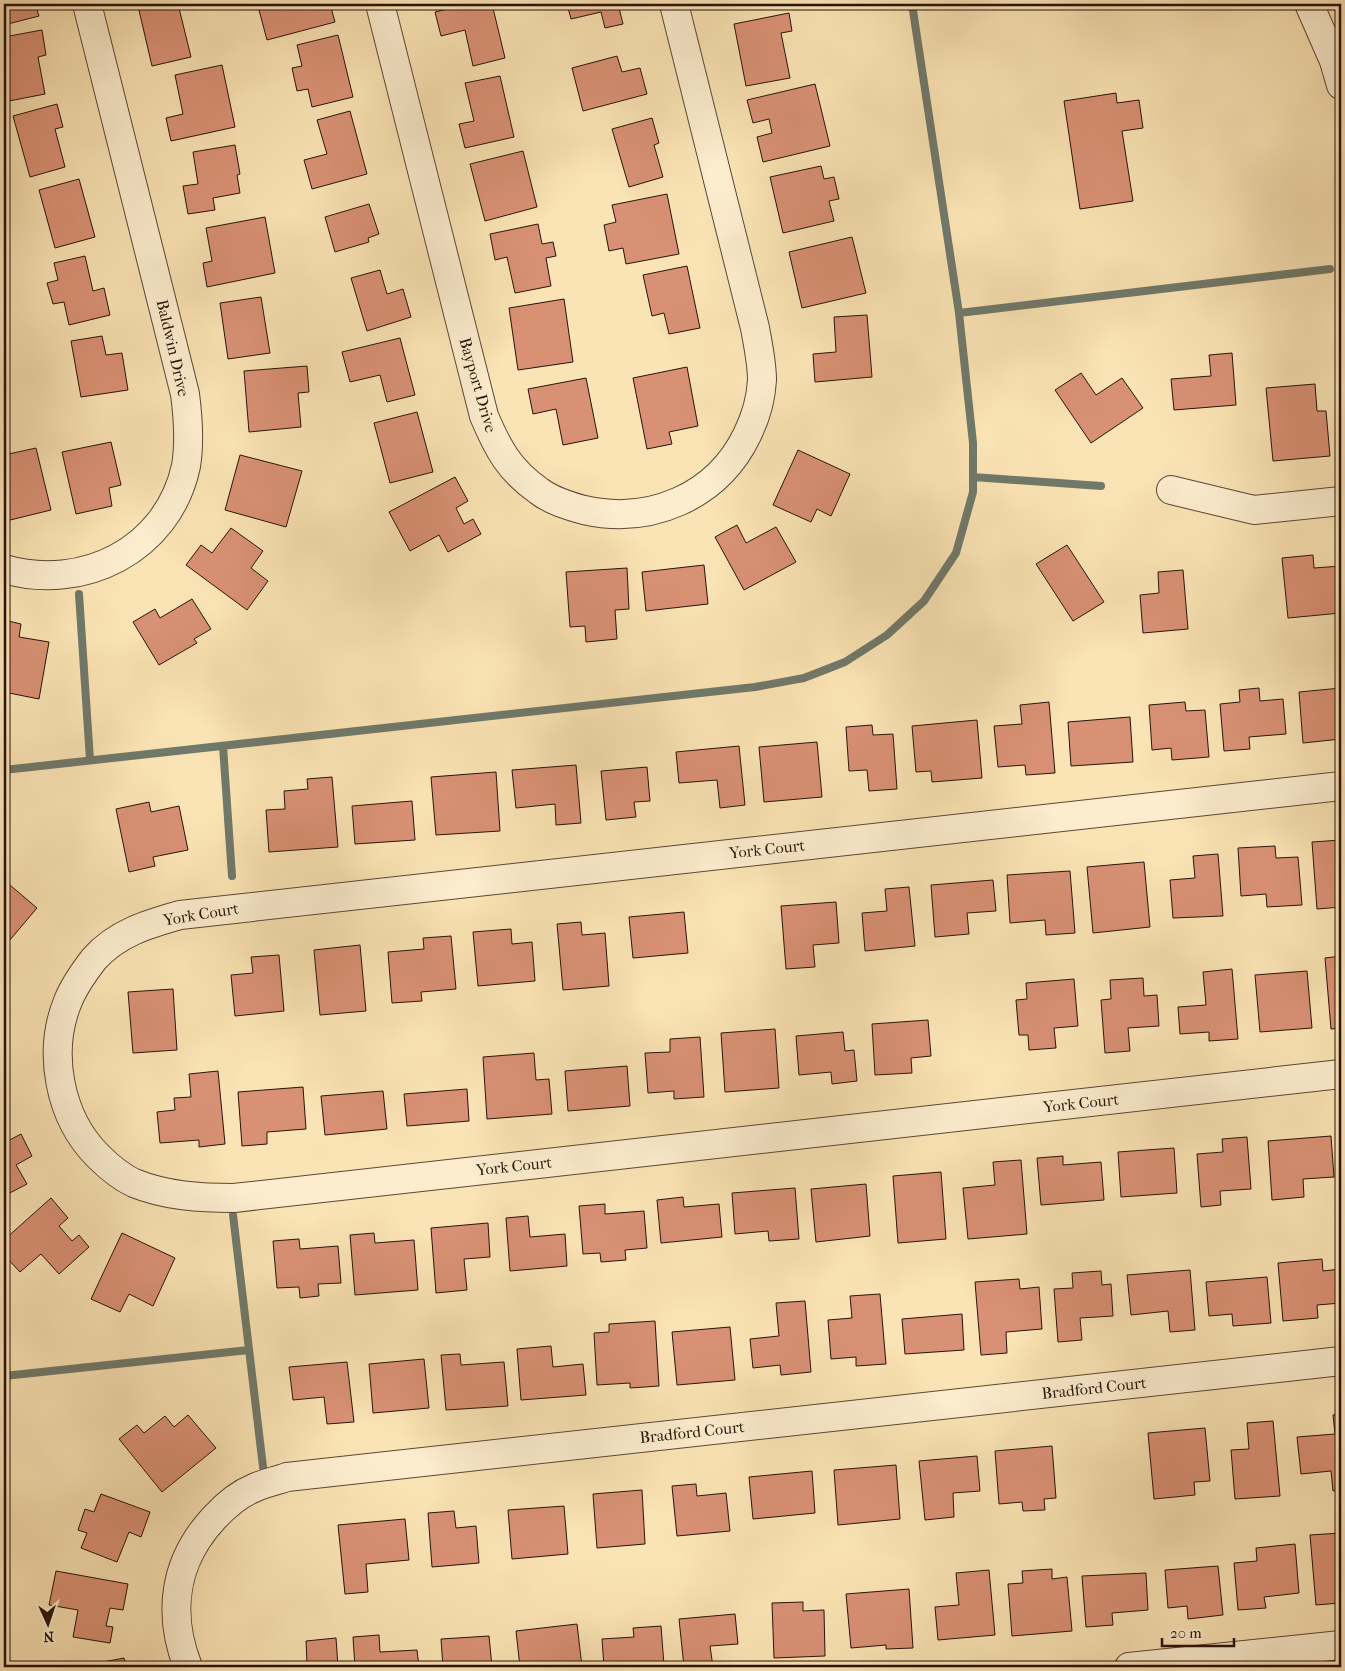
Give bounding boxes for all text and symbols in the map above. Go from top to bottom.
street label: Baldwin Drive [153,298,193,399]
street label: Bayport Drive [455,335,501,435]
street label: York Court [727,836,806,863]
street label: York Court [161,899,240,929]
street label: York Court [1041,1090,1120,1117]
street label: York Court [474,1153,553,1180]
street label: Bradford Court [1041,1373,1148,1403]
street label: Bradford Court [639,1417,746,1447]
north arrow [22,1598,72,1648]
scale bar [1162,1616,1235,1648]
text: 20 m [1170,1624,1202,1642]
text: N [43,1628,54,1645]

